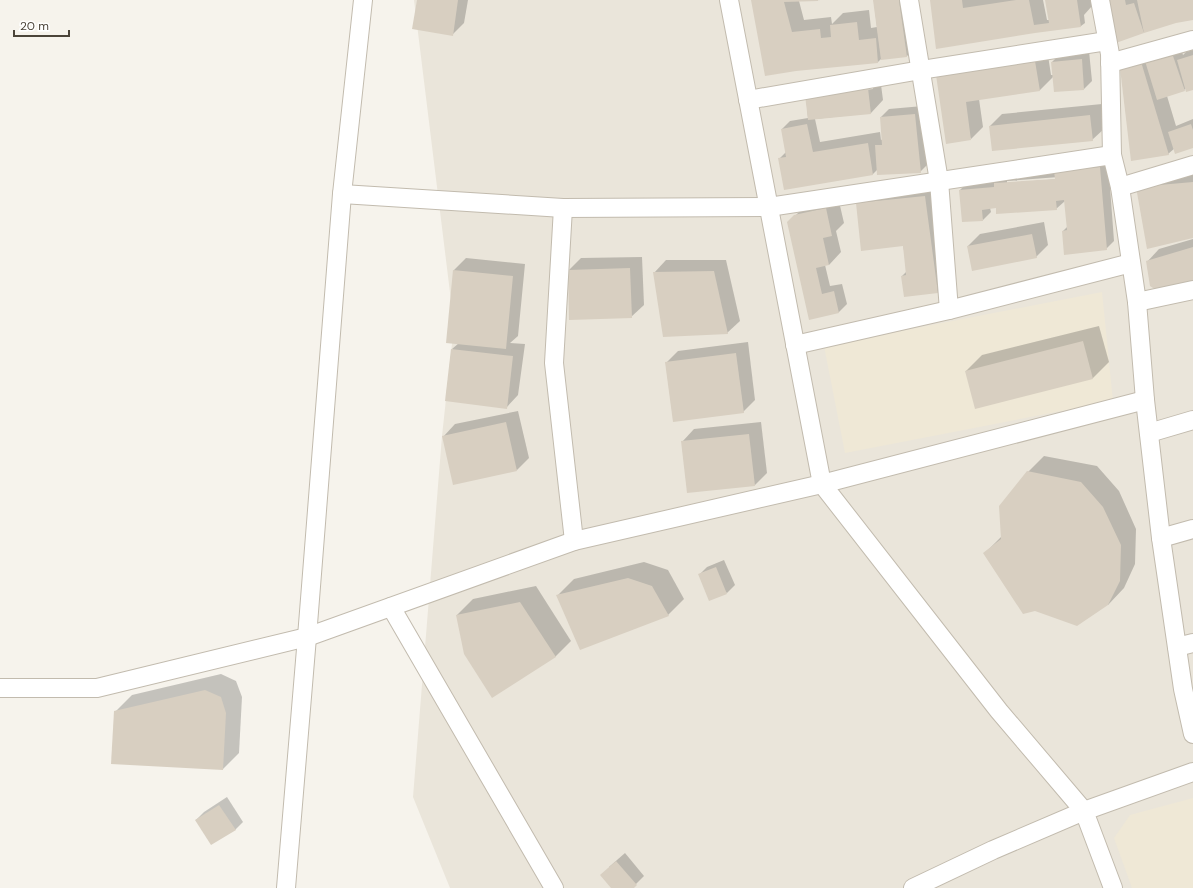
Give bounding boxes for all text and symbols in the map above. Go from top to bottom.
scale bar [14,12,69,38]
text: 20 m [20,18,49,34]

